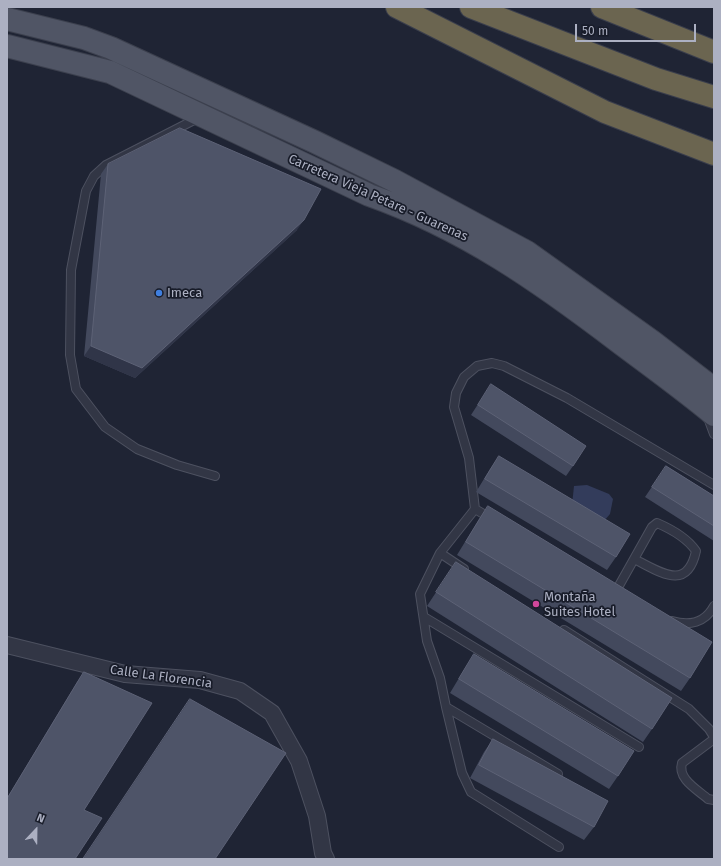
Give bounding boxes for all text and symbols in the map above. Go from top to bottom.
scale bar [577,16,698,42]
text: 50 m [582,24,608,38]
street label: Carretera Vieja Petare - Guarenas [286,151,470,245]
place label: Imeca [167,285,202,301]
marker: Imeca [154,288,164,298]
place label: Montaña Suites Hotel [544,589,615,620]
marker: Montaña Suites Hotel [531,599,541,609]
street label: Calle La Florencia [109,662,213,692]
north arrow [16,810,56,850]
text: N [35,811,46,826]

